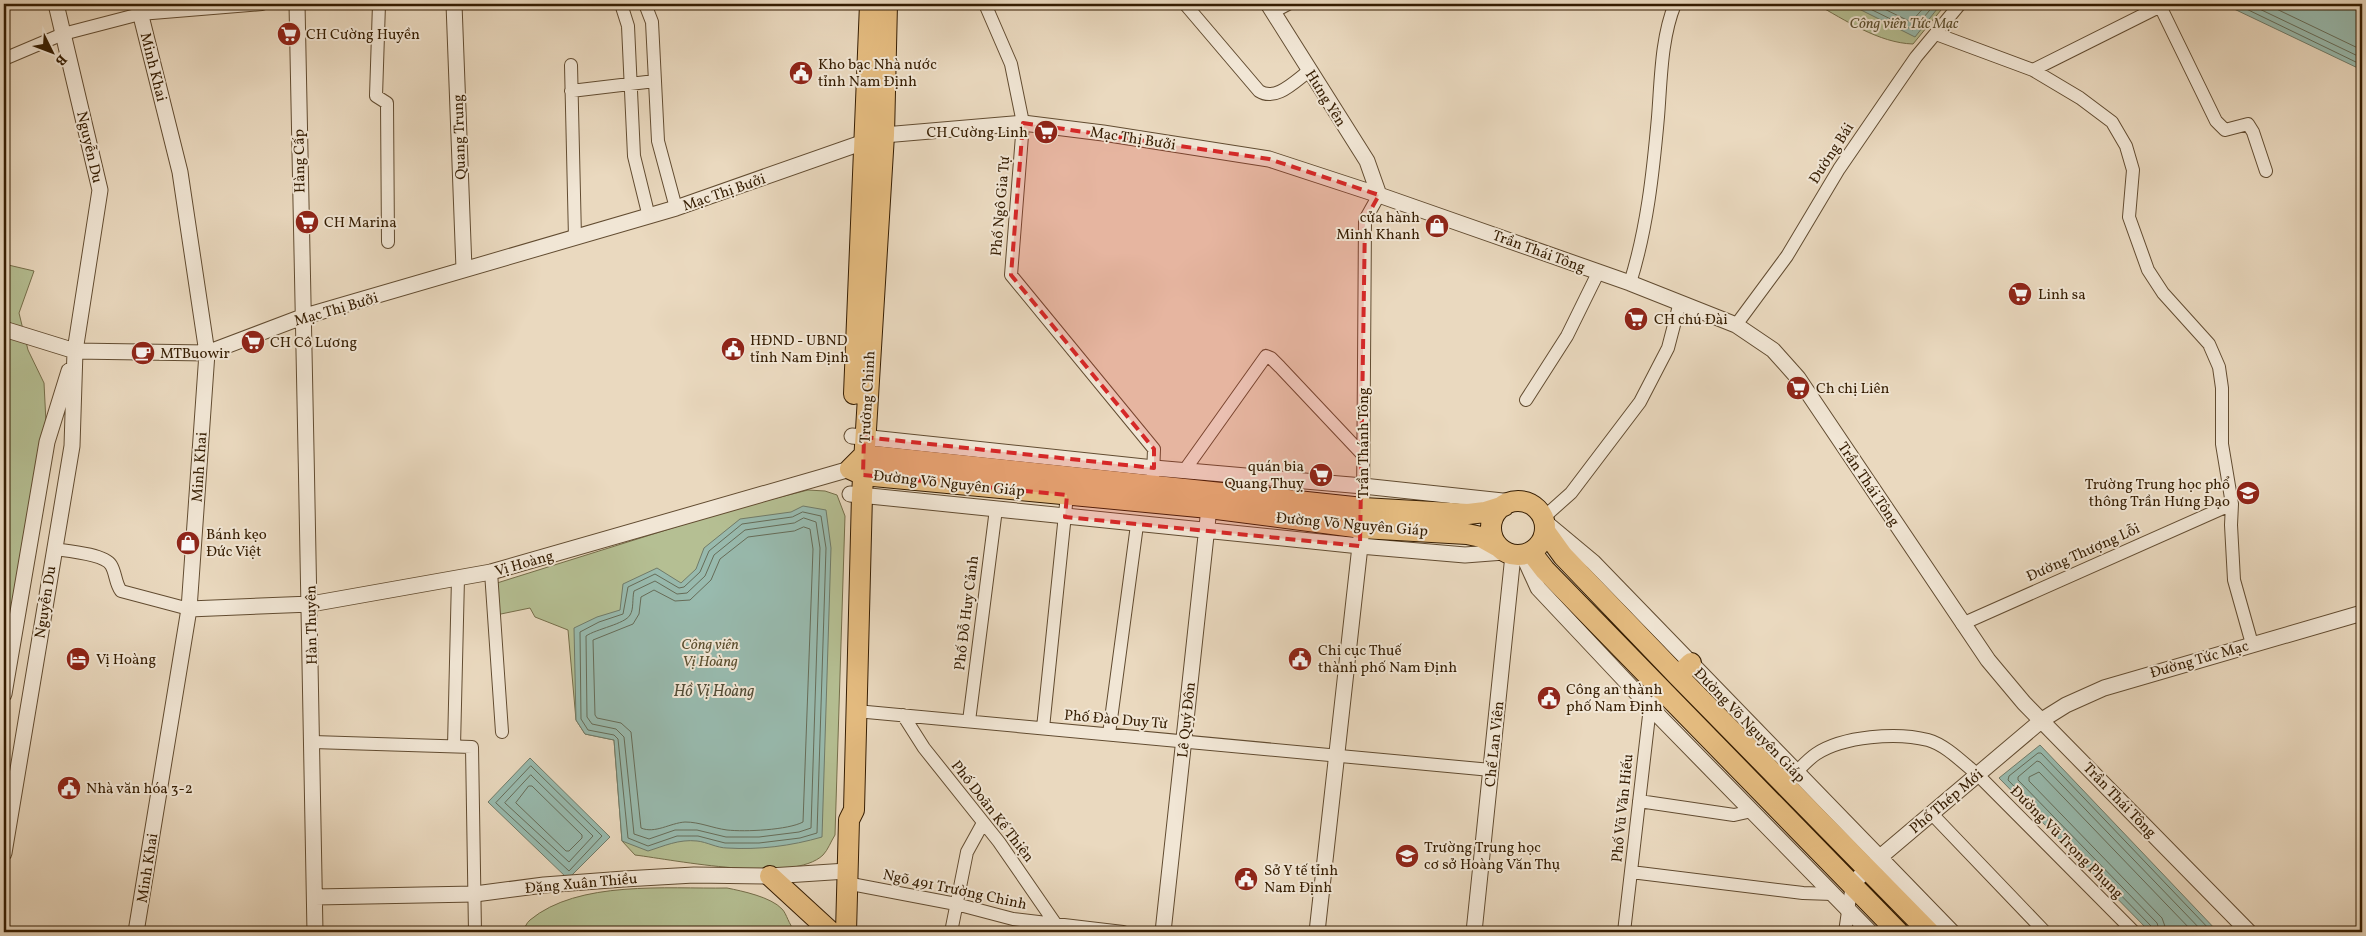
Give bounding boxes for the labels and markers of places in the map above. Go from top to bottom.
supermarket icon: CH Cường Huyền [276,21,302,47]
place label: CH Cường Huyền [306,25,420,46]
place label: Kho bạc Nhà nước tỉnh Nam Định [818,55,937,93]
public building icon: Kho bạc Nhà nước tỉnh Nam Định [788,60,814,86]
supermarket icon: CH Cường Linh [1033,119,1059,145]
place label: CH Cường Linh [926,123,1028,144]
place label: cửa hành Minh Khanh [1336,208,1420,246]
supermarket icon: CH Marina [294,209,320,235]
place label: CH Marina [324,213,397,234]
shop icon: cửa hành Minh Khanh [1424,213,1450,239]
supermarket icon: Linh sa [2007,281,2033,307]
place label: Linh sa [2038,285,2086,306]
supermarket icon: CH chú Đài [1623,306,1649,332]
place label: CH chú Đài [1654,310,1728,331]
supermarket icon: CH Cô Lương [240,329,266,355]
place label: HĐND - UBND tỉnh Nam Định [750,331,849,369]
place label: CH Cô Lương [270,333,357,354]
public building icon: HĐND - UBND tỉnh Nam Định [720,336,746,362]
cafe icon: MTBuowir [130,340,156,366]
place label: MTBuowir [160,344,230,365]
supermarket icon: Ch chị Liên [1785,375,1811,401]
place label: Ch chị Liên [1816,379,1890,400]
place label: quán bia Quang Thuỵ [1224,457,1304,495]
supermarket icon: quán bia Quang Thuỵ [1308,462,1334,488]
place label: Trường Trung học phổ thông Trần Hưng Đạo [2085,475,2230,513]
school or university icon: Trường Trung học phổ thông Trần Hưng Đạo [2235,480,2261,506]
place label: Bánh kẹo Đức Việt [206,525,267,563]
shop icon: Bánh kẹo Đức Việt [175,530,201,556]
place label: Chi cục Thuế thành phố Nam Định [1318,641,1457,679]
hotel icon: Vị Hoàng [65,646,91,672]
public building icon: Chi cục Thuế thành phố Nam Định [1287,646,1313,672]
place label: Vị Hoàng [96,650,156,671]
place label: Công an thành phố Nam Định [1566,680,1663,718]
public building icon: Công an thành phố Nam Định [1536,685,1562,711]
public building icon: Nhà văn hóa 3-2 [56,775,82,801]
place label: Nhà văn hóa 3-2 [86,779,193,800]
place label: Trường Trung học cơ sở Hoàng Văn Thụ [1424,838,1560,876]
school or university icon: Trường Trung học cơ sở Hoàng Văn Thụ [1394,843,1420,869]
place label: Sở Y tế tỉnh Nam Định [1264,861,1338,899]
public building icon: Sở Y tế tỉnh Nam Định [1233,866,1259,892]

